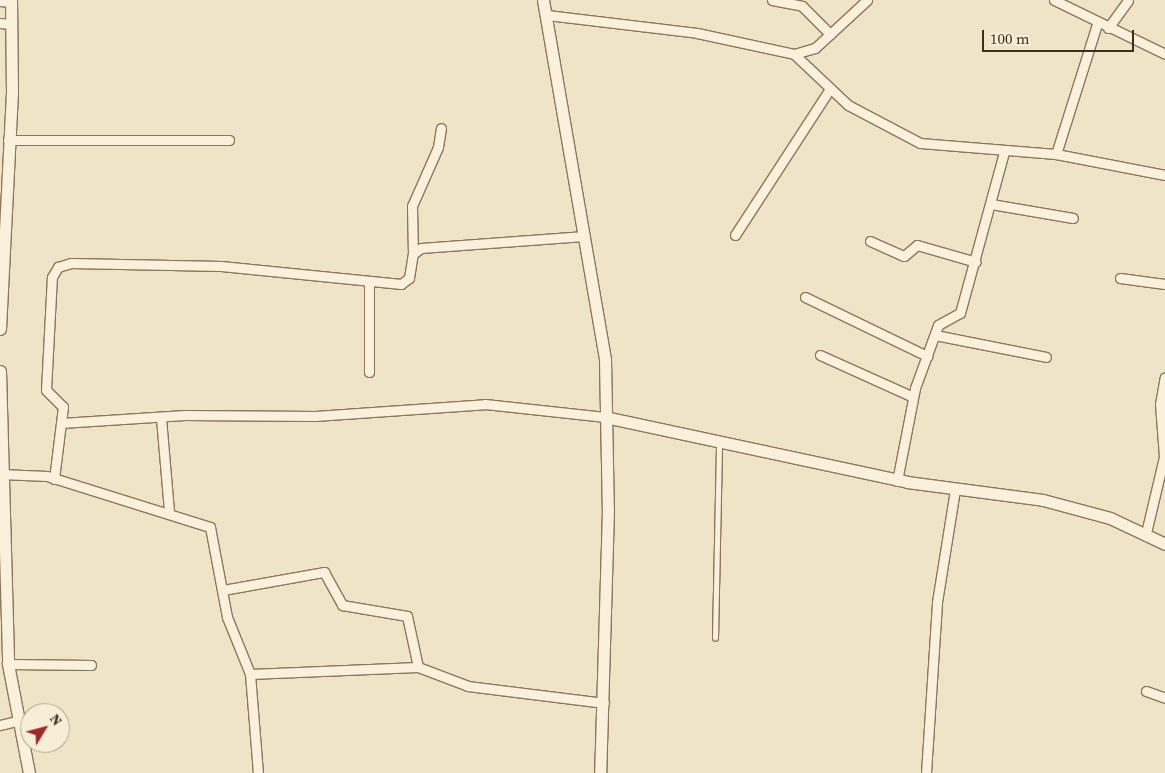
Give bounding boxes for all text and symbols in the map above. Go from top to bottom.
scale bar [985,20,1138,52]
text: 100 m [990,28,1030,49]
north arrow [20,703,70,753]
text: N [45,709,67,730]

